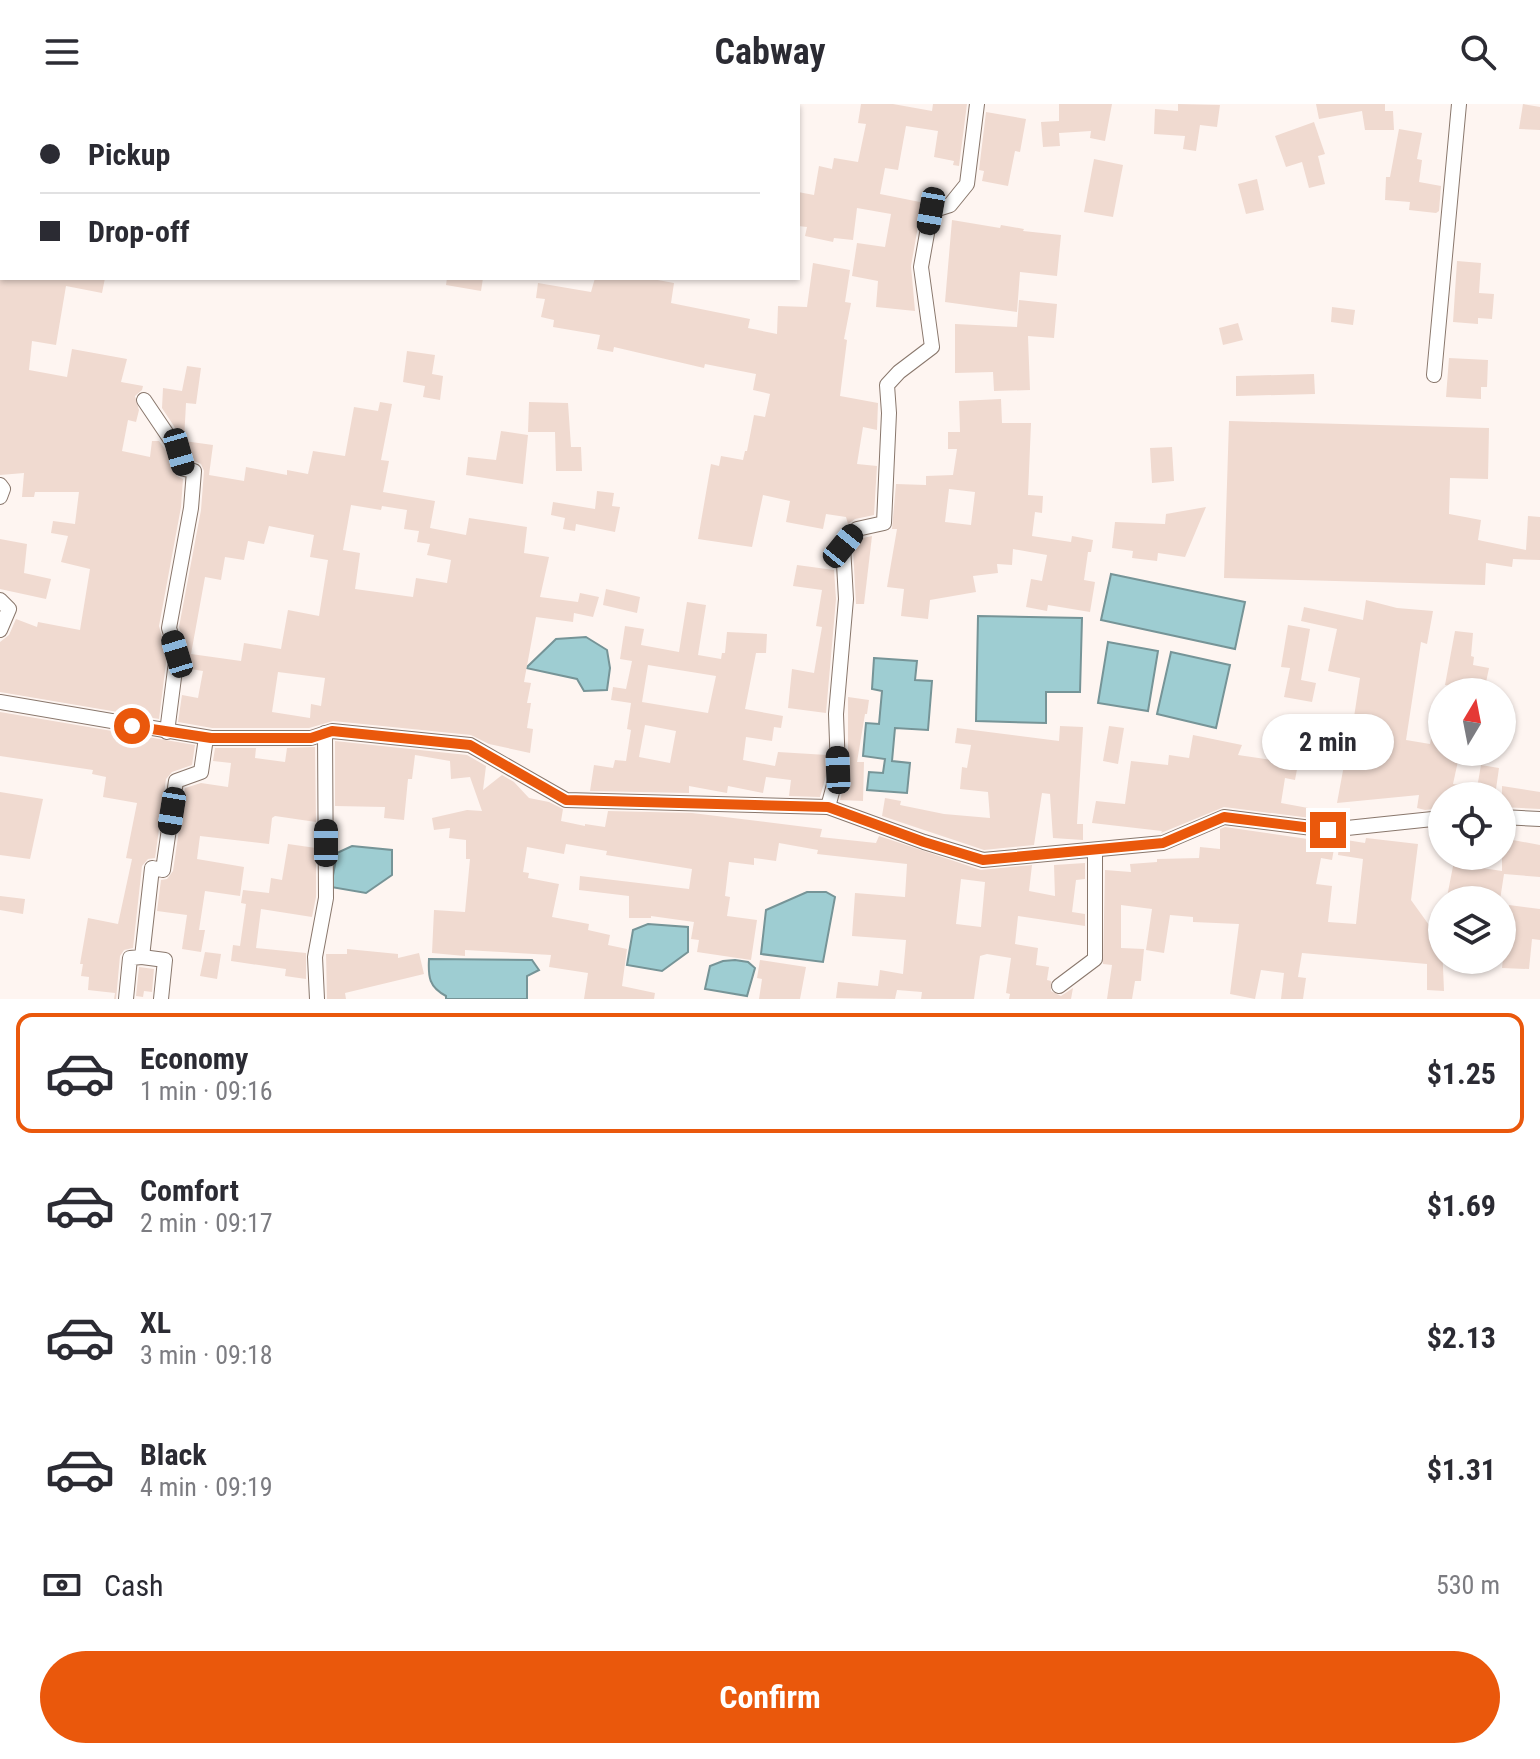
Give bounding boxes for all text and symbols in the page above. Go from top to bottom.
icon: menu [40,30,84,74]
icon: search [1456,30,1500,74]
text: Cabway [715,31,825,73]
text: Pickup [88,137,170,172]
car [915,185,947,237]
text: Drop-off [88,214,190,249]
car [161,426,197,478]
car [819,520,867,572]
car [159,628,195,680]
north arrow [1428,678,1516,766]
map controls [1428,678,1516,974]
route start [114,708,150,744]
callout: 2 min [1262,714,1394,770]
text: 2 min [1299,727,1357,757]
car [825,746,851,794]
button: locate [1428,782,1516,870]
car [156,785,188,837]
route end [1310,812,1346,848]
car [314,819,338,867]
button: layers [1428,886,1516,974]
icon: car [44,1037,116,1109]
text: Economy [140,1041,248,1076]
text: $1.25 [1427,1056,1496,1091]
text: 1 min · 09:16 [140,1076,273,1106]
icon: car [44,1169,116,1241]
text: Comfort [140,1173,239,1208]
text: $1.69 [1427,1188,1496,1223]
text: 2 min · 09:17 [140,1208,273,1238]
icon: car [44,1301,116,1373]
text: XL [140,1305,171,1340]
text: $2.13 [1427,1320,1496,1355]
text: 3 min · 09:18 [140,1340,273,1370]
icon: car [44,1433,116,1505]
text: Black [140,1437,207,1472]
text: $1.31 [1427,1452,1496,1487]
text: 4 min · 09:19 [140,1472,273,1502]
icon: cash [40,1563,84,1607]
text: Cash [104,1568,164,1603]
text: 530 m [1436,1570,1500,1600]
button: Confirm [40,1651,1500,1743]

